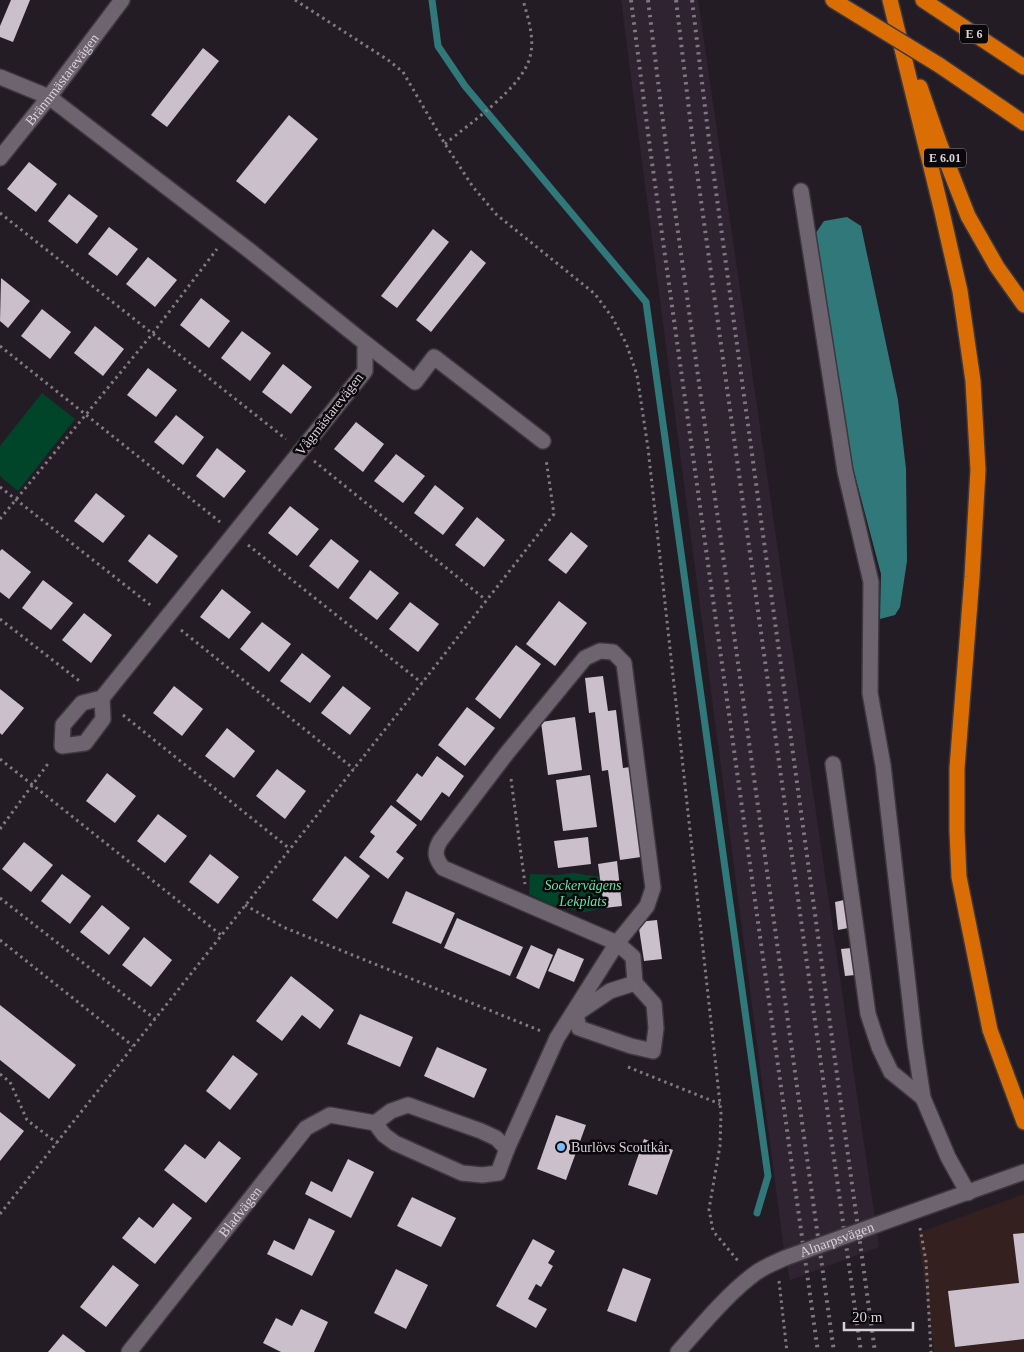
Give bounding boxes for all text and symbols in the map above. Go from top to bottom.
road number: E 6 [960,24,988,44]
street label: Brännmästarevägen [22,31,102,128]
road number: E 6.01 [924,148,966,168]
street label: Vågmästarevägen [293,370,366,458]
park label: Sockervägens Lekplats [545,878,622,909]
place label: Burlövs Scoutkår [571,1140,669,1155]
marker: Burlövs Scoutkår [555,1141,567,1153]
street label: Bladvägen [216,1184,265,1240]
street label: Alnarpsvägen [798,1219,876,1260]
scale bar [844,1300,913,1332]
text: 20 m [852,1309,883,1325]

